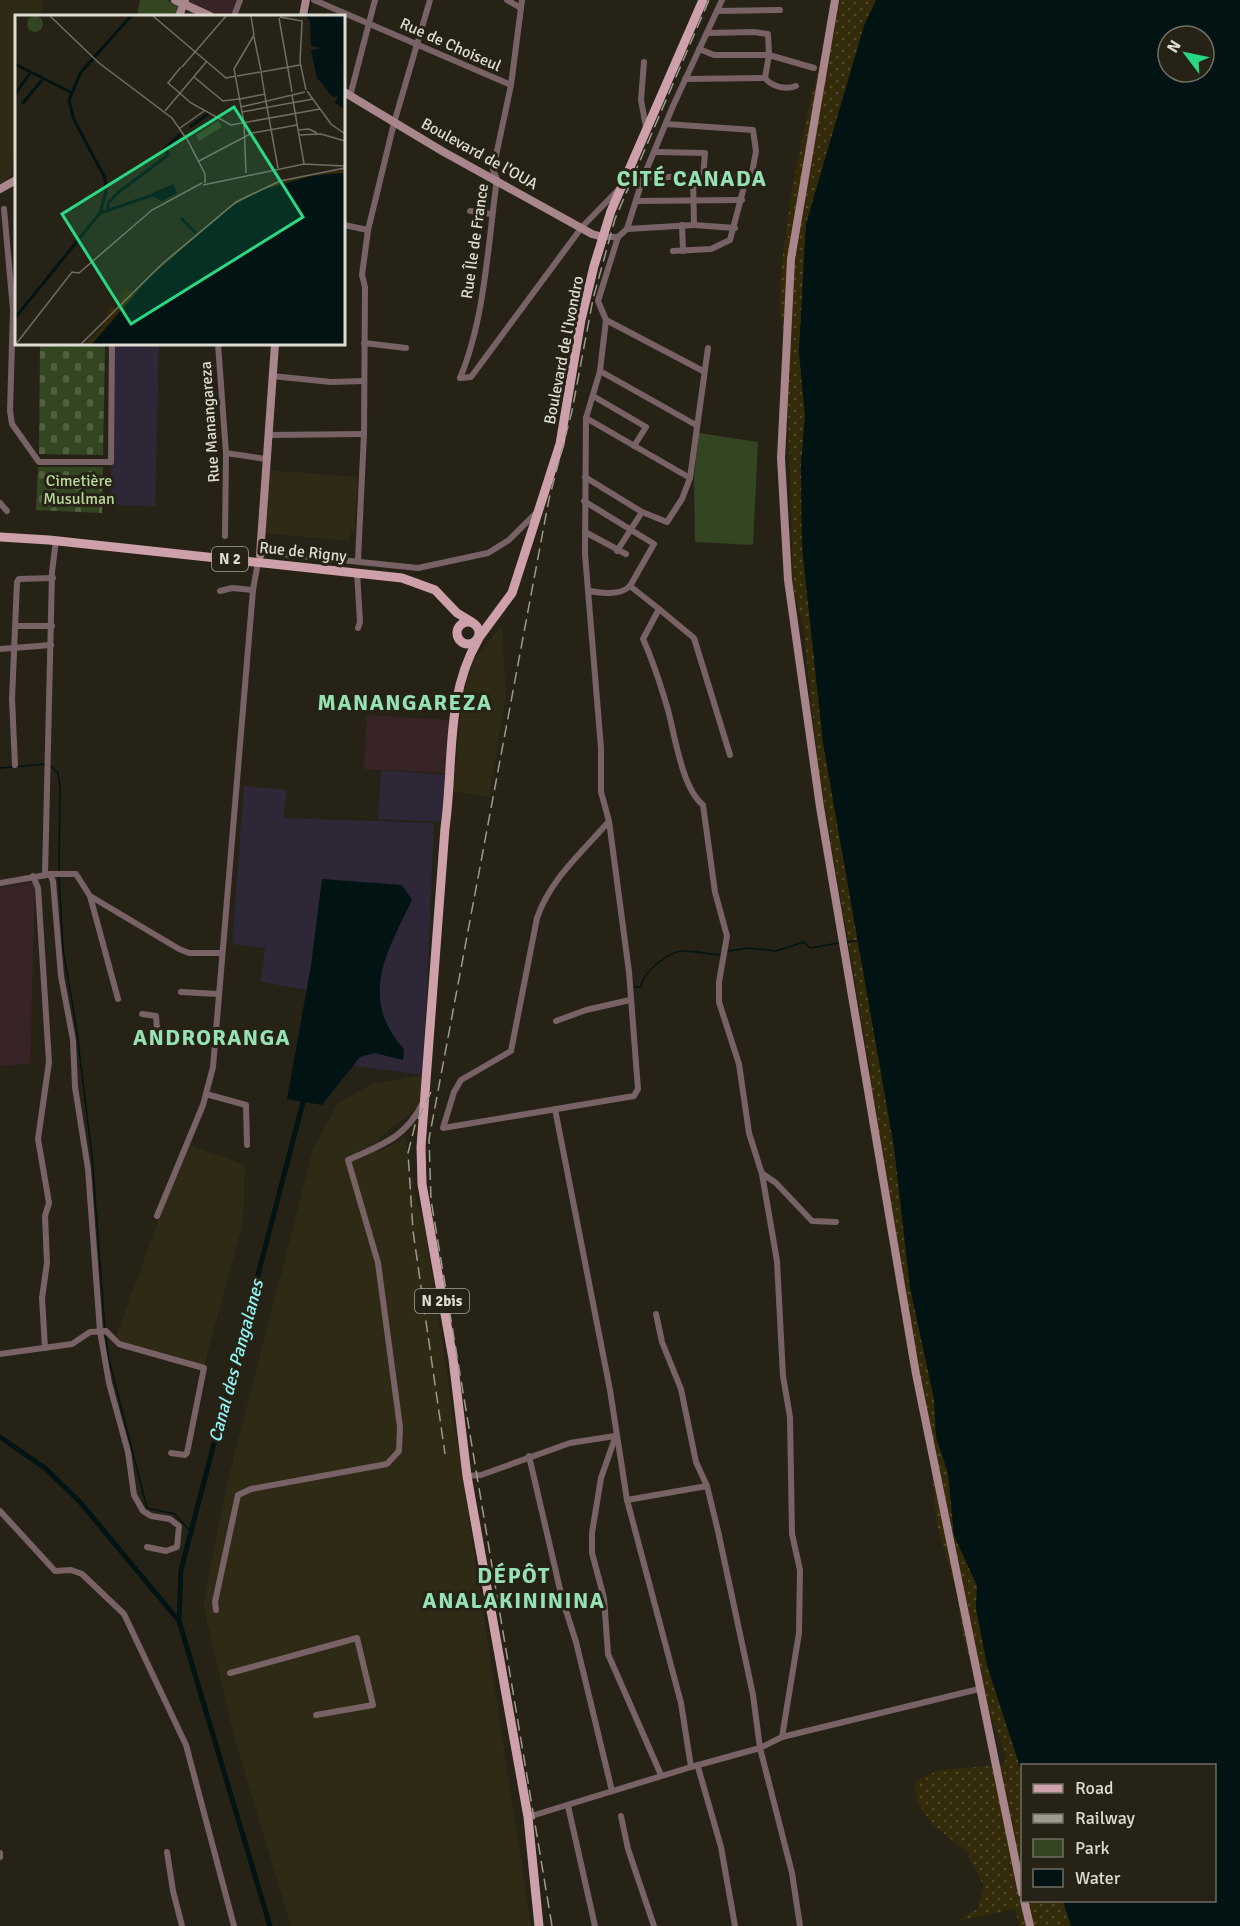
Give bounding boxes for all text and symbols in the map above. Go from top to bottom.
street label: Rue de Choiseul [397,14,505,76]
inset map [15,15,345,345]
north arrow [1156,24,1216,84]
text: N [1163,37,1186,57]
street label: Boulevard de l'OUA [418,114,542,194]
district label: CITÉ CANADA [617,165,767,192]
street label: Rue Île de France [457,182,493,300]
street label: Boulevard de l'Ivondro [540,274,588,426]
street label: Rue Manangareza [196,361,224,483]
park label: Cimetière Musulman [43,471,115,509]
street label: Rue de Rigny [258,537,348,567]
road number: N 2 [212,547,248,571]
district label: MANANGAREZA [318,689,492,716]
district label: ANDRORANGA [133,1024,291,1051]
water label: Canal des Pangalanes [204,1275,269,1444]
road number: N 2bis [415,1289,469,1313]
district label: DÉPÔT ANALAKINININA [423,1562,605,1614]
legend [1021,1764,1216,1902]
text: Road [1075,1777,1114,1799]
text: Railway [1075,1807,1136,1829]
text: Park [1075,1837,1110,1859]
text: Water [1075,1867,1121,1889]

